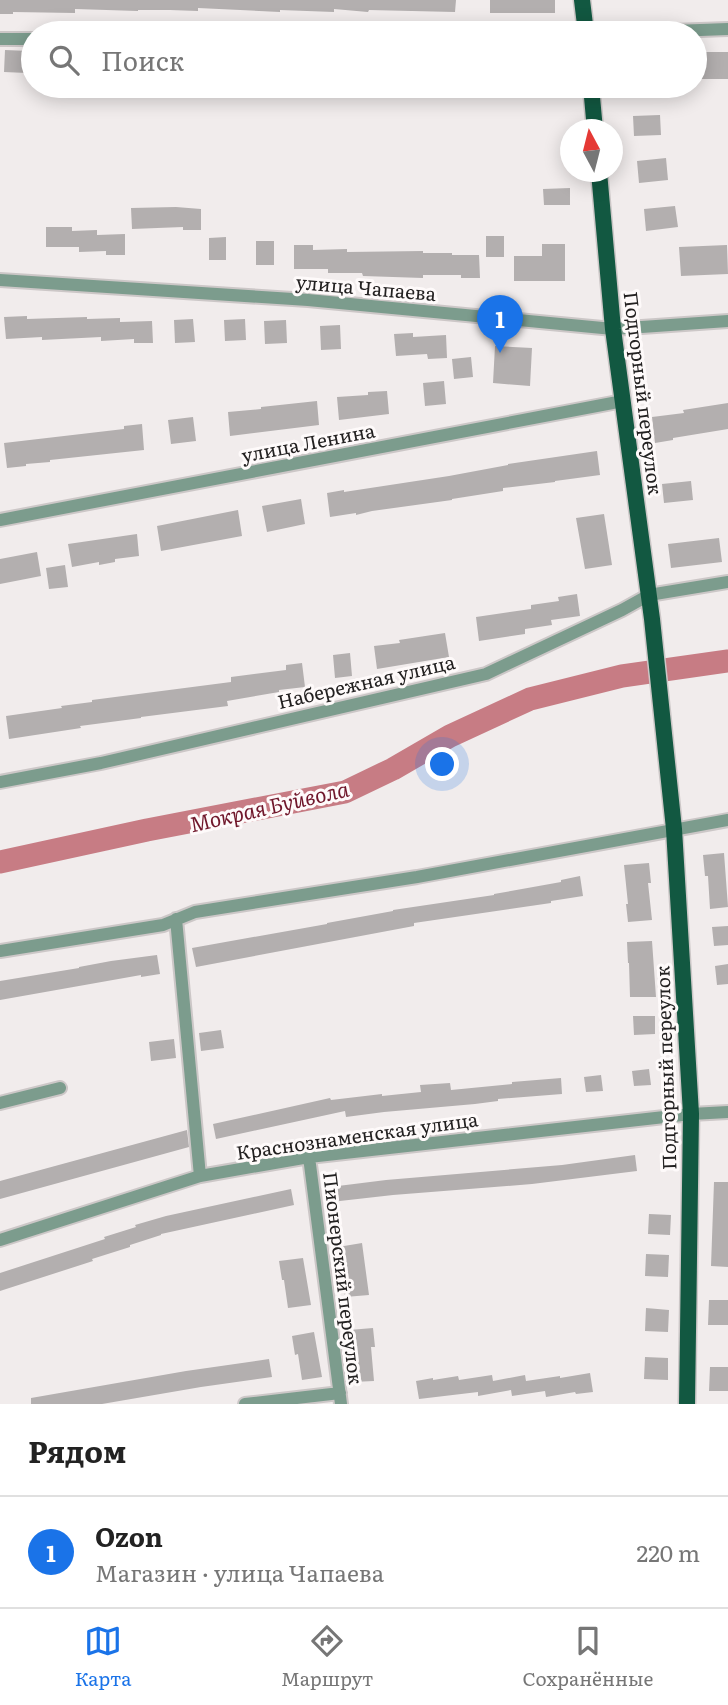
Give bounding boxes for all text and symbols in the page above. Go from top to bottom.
search box [21,21,707,98]
text: Поиск [101,40,184,79]
icon: search [45,41,83,79]
north arrow [560,119,623,182]
street label: улица Чапаева [295,267,438,307]
street label: Подгорный переулок [618,290,670,497]
pin: 1 [477,295,523,353]
street label: улица Ленина [239,415,378,469]
street label: Набережная улица [275,647,458,715]
your location [425,747,459,781]
water label: Мокрая Буйвола [186,772,352,838]
street label: Подгорный переулок [647,965,683,1171]
street label: Краснознаменская улица [234,1104,480,1166]
street label: Пионерский переулок [317,1170,371,1387]
text: Рядом [28,1428,126,1472]
text: Ozon [95,1516,163,1555]
text: 1 [46,1535,56,1569]
text: 220 m [636,1535,700,1569]
text: Магазин · улица Чапаева [95,1555,384,1589]
tab: Карта [75,1622,132,1692]
tab: Маршрут [281,1622,373,1692]
tab: Сохранённые [523,1622,653,1692]

